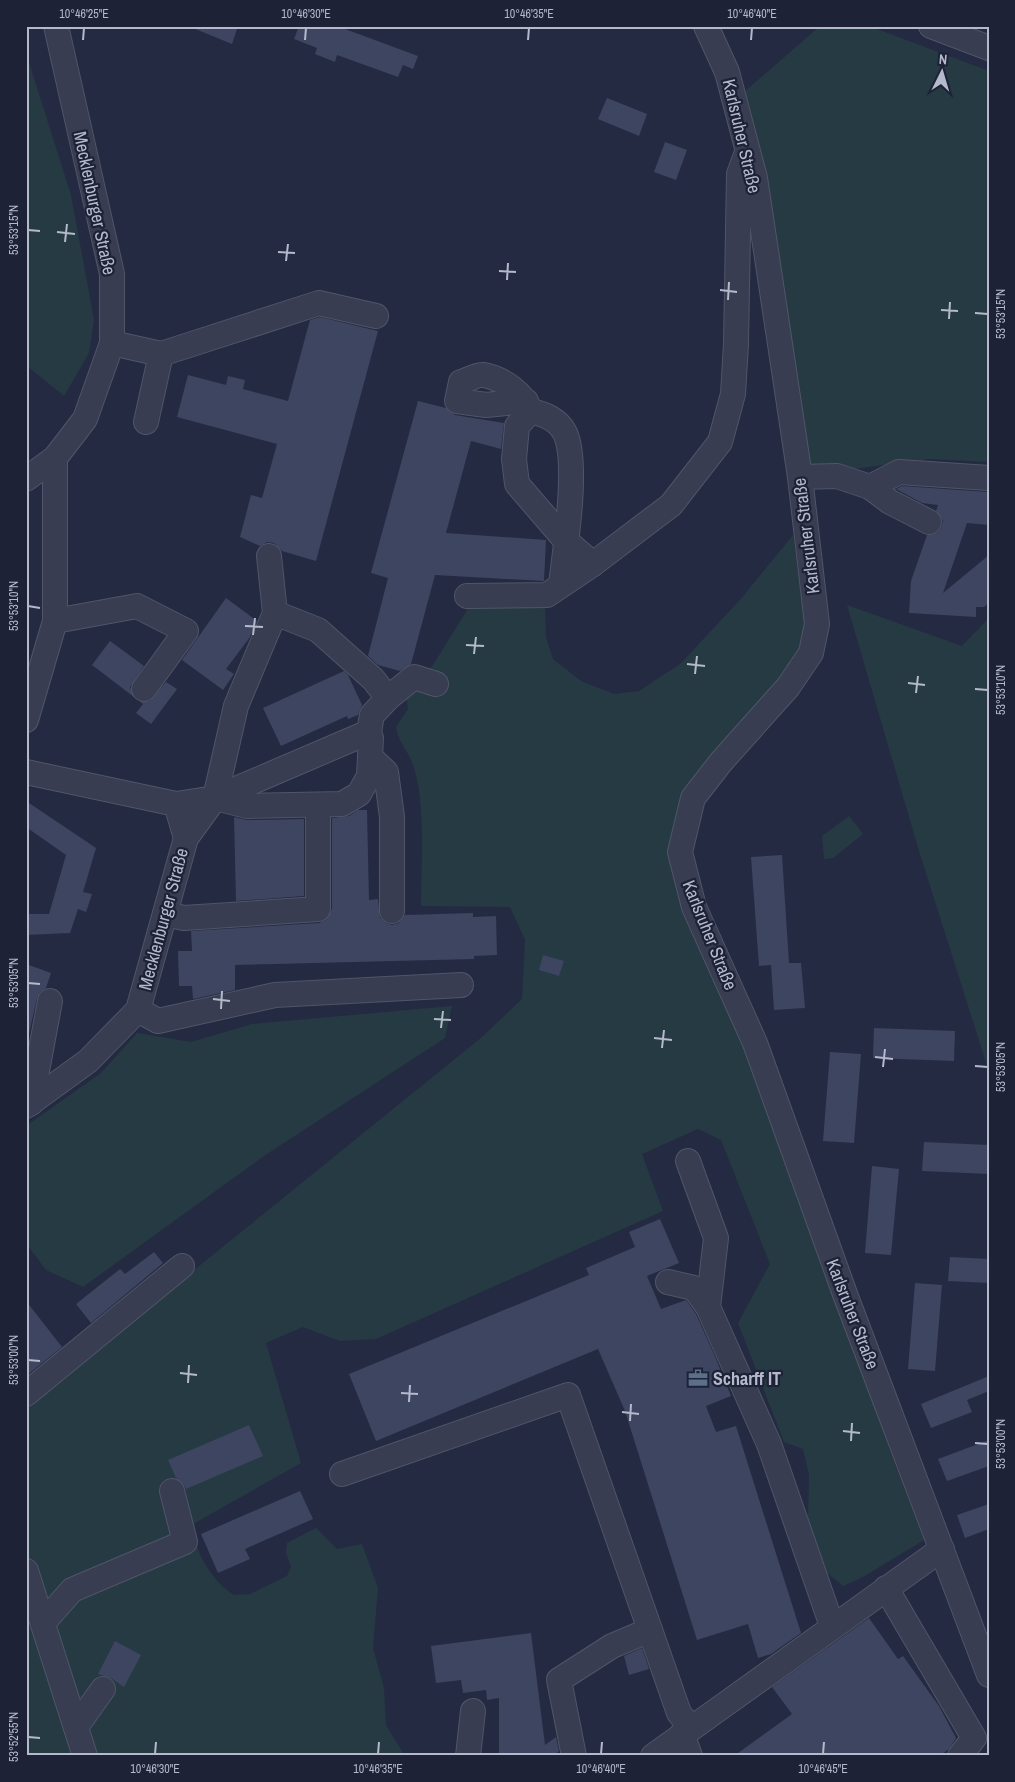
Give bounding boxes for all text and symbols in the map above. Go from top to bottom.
text: 10°46'25"E [59,6,109,22]
text: 10°46'30"E [281,6,331,22]
text: 10°46'35"E [504,6,554,22]
text: 10°46'40"E [727,6,777,22]
north arrow [918,48,968,98]
text: N [938,50,948,68]
street label: Karlsruher Straße [717,76,767,196]
street label: Mecklenburger Straße [68,129,122,277]
text: 53°53'15"N [6,205,22,255]
text: 53°53'15"N [993,289,1009,339]
street label: Karlsruher Straße [786,477,826,595]
text: 53°53'10"N [6,581,22,631]
text: 53°53'10"N [993,665,1009,715]
street label: Mecklenburger Straße [132,845,194,993]
street label: Karlsruher Straße [677,876,743,994]
text: 53°53'05"N [6,958,22,1008]
text: 53°53'05"N [993,1042,1009,1092]
street label: Karlsruher Straße [820,1255,886,1373]
text: 53°53'00"N [6,1335,22,1385]
place label: Scharff IT [713,1366,781,1391]
office icon: Scharff IT [687,1367,709,1389]
text: 53°53'00"N [993,1419,1009,1469]
text: 53°52'55"N [6,1712,22,1762]
text: 10°46'30"E [130,1761,180,1777]
text: 10°46'35"E [353,1761,403,1777]
text: 10°46'40"E [576,1761,626,1777]
text: 10°46'45"E [798,1761,848,1777]

